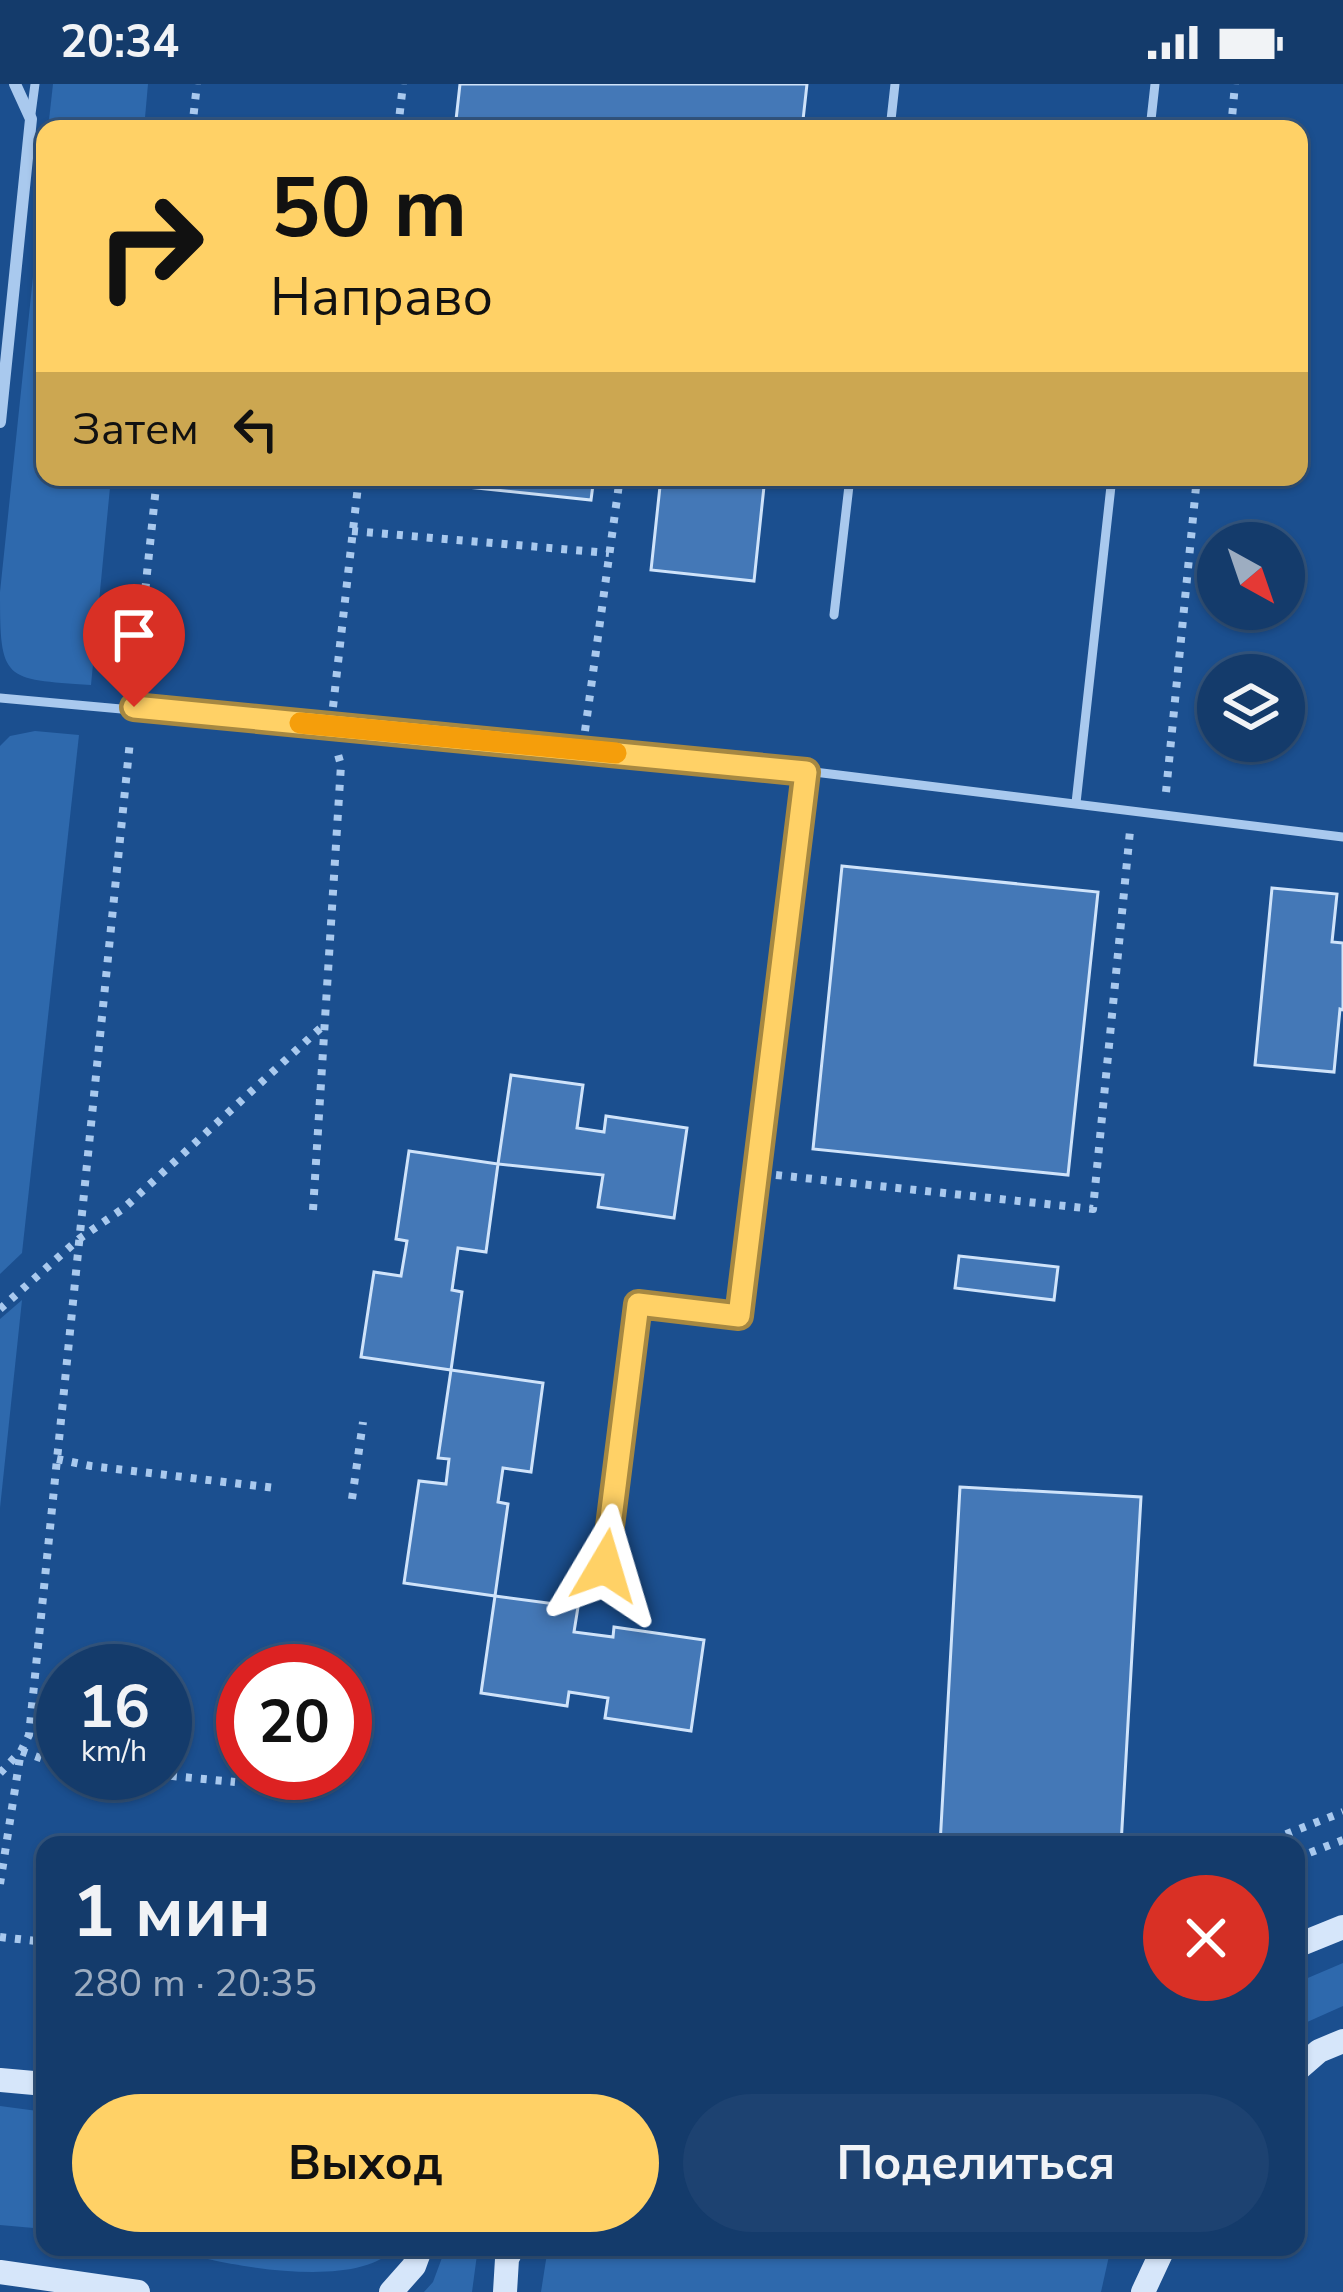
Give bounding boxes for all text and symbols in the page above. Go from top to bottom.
text: 20:34 [60,12,179,73]
text: 50 m [270,151,467,266]
icon: right [72,168,228,324]
text: Направо [270,260,493,334]
icon: left [223,396,289,462]
text: Затем [72,399,199,460]
north arrow [1197,522,1305,630]
map controls [1197,522,1305,762]
pin [83,584,185,707]
icon: arrive [101,602,167,668]
button: layers [1197,654,1305,762]
position arrow [542,1503,668,1629]
speed limit sign: 20 [216,1644,372,1800]
text: 16 [78,1666,150,1748]
text: km/h [81,1731,147,1772]
text: 1 мин [72,1863,271,1961]
button: close [1143,1875,1269,2001]
text: 280 m · 20:35 [72,1957,317,2010]
button: Выход [72,2094,659,2232]
button: Поделиться [683,2094,1269,2232]

